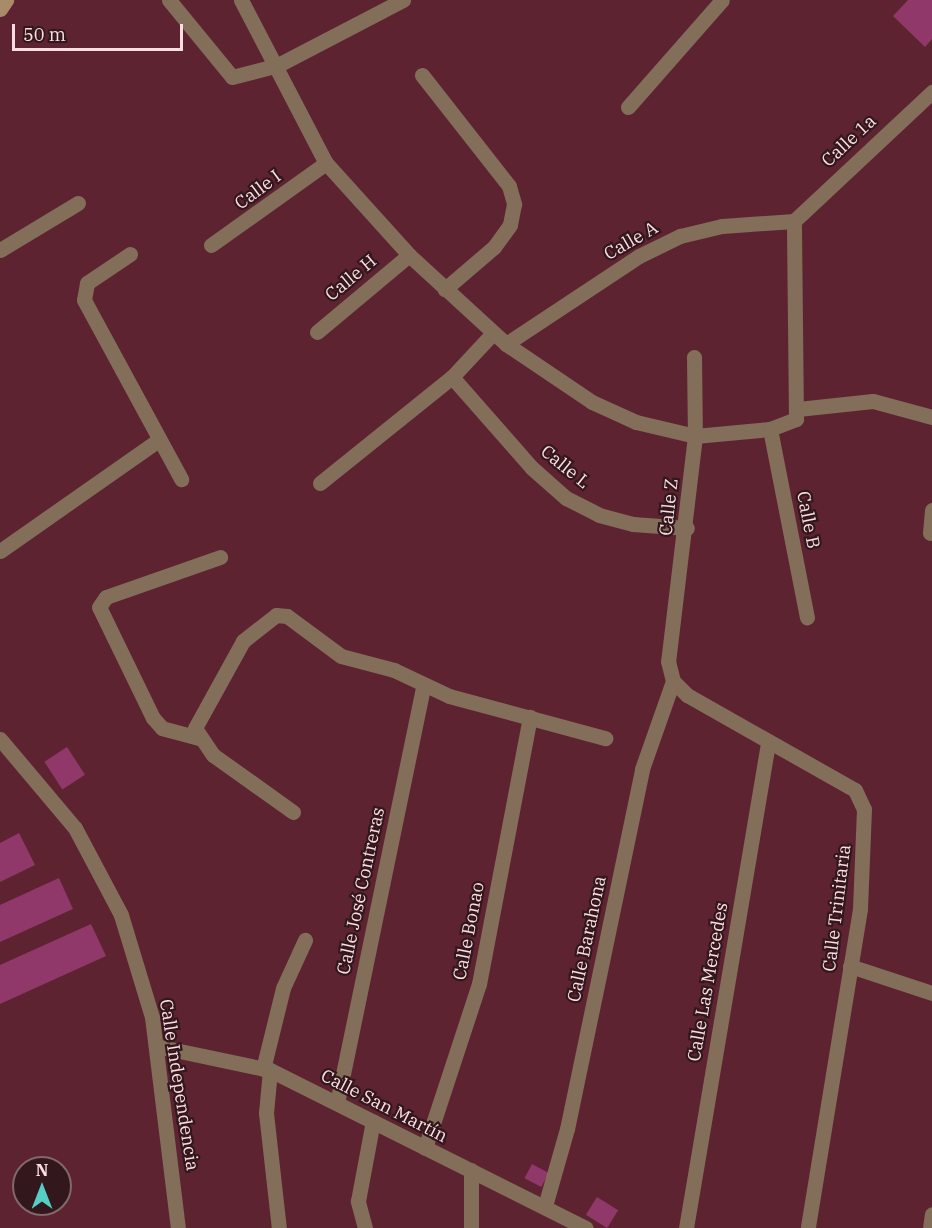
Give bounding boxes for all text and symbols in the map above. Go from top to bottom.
scale bar [15,12,186,50]
text: 50 m [23,23,66,46]
street label: Calle 1a [817,110,881,172]
street label: Calle I [231,166,285,214]
street label: Calle A [600,217,662,265]
street label: Calle H [321,250,381,306]
street label: Calle L [536,441,594,493]
street label: Calle Z [655,477,683,537]
street label: Calle B [792,489,824,551]
street label: Calle José Contreras [333,805,389,977]
street label: Calle Trinitaria [818,843,856,973]
street label: Calle Barahona [563,874,611,1004]
street label: Calle Bonao [449,880,489,982]
street label: Calle Las Mercedes [683,901,733,1063]
street label: Calle Independencia [155,998,203,1172]
street label: Calle San Martín [317,1065,451,1147]
north arrow [12,1156,72,1216]
text: N [36,1160,48,1180]

